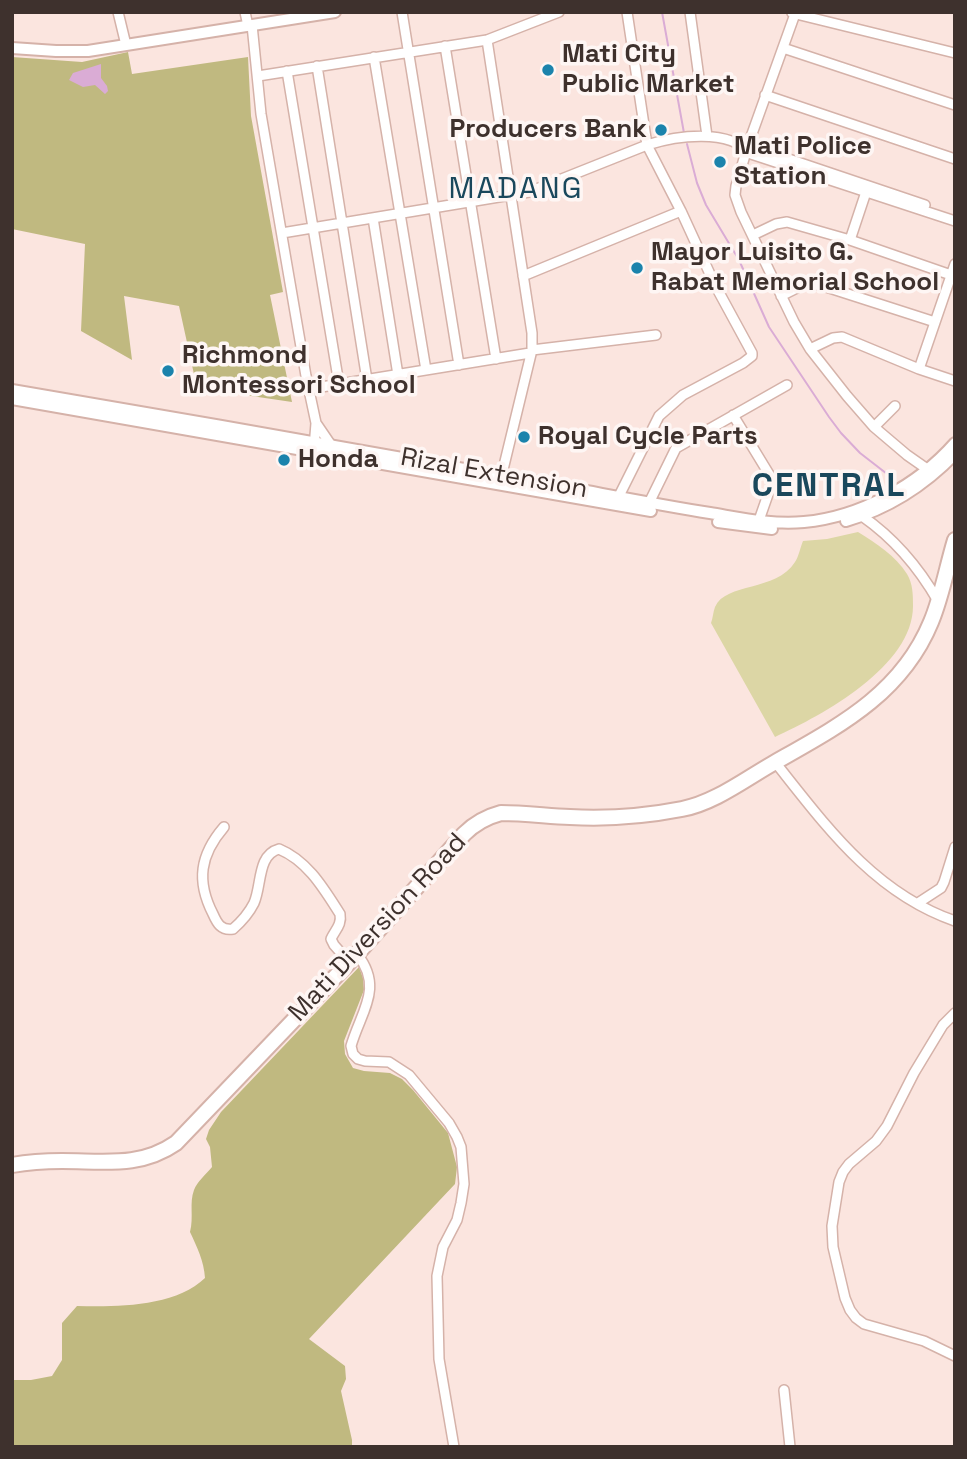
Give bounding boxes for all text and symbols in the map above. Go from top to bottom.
place label: Mati City Public Market [562,39,735,100]
marker: Mati City Public Market [540,62,556,78]
place label: Producers Bank [450,114,647,146]
marker: Producers Bank [653,122,669,138]
place label: Mati Police Station [734,131,872,192]
marker: Mati Police Station [712,154,728,170]
district label: MADANG [449,172,583,208]
place label: Mayor Luisito G. Rabat Memorial School [651,237,939,298]
marker: Mayor Luisito G. Rabat Memorial School [629,260,645,276]
place label: Richmond Montessori School [182,340,416,402]
marker: Richmond Montessori School [160,363,176,379]
place label: Royal Cycle Parts [538,421,758,453]
marker: Royal Cycle Parts [516,429,532,445]
street label: Rizal Extension [398,442,590,506]
place label: Honda [298,444,379,476]
marker: Honda [276,452,292,468]
district label: CENTRAL [753,467,905,507]
street label: Mati Diversion Road [283,827,473,1029]

